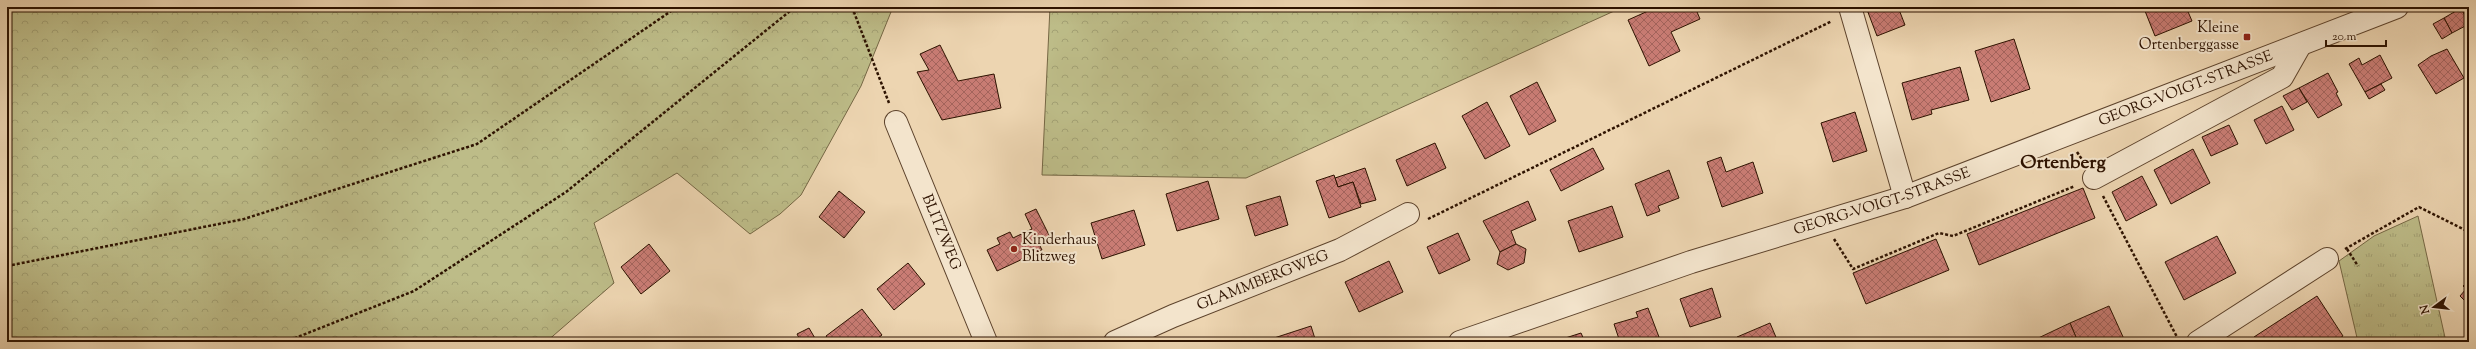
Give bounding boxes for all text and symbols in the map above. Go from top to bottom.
place label: Kleine Ortenberggasse [2139,18,2239,56]
scale bar [2326,22,2386,48]
text: 20 m [2332,28,2357,46]
marker: Kleine Ortenberggasse [2242,32,2252,42]
street label: GEORG-VOIGT-STRASSE [2095,45,2276,132]
district label: Ortenberg [2020,150,2106,177]
street label: GEORG-VOIGT-STRASSE [1791,162,1974,241]
street label: BLITZWEG [916,191,966,273]
place label: Kinderhaus Blitzweg [1022,230,1097,268]
marker: Kinderhaus Blitzweg [1009,244,1019,254]
street label: GLAMMBERGWEG [1194,245,1332,316]
north arrow [2414,287,2454,327]
text: N [2416,303,2434,317]

